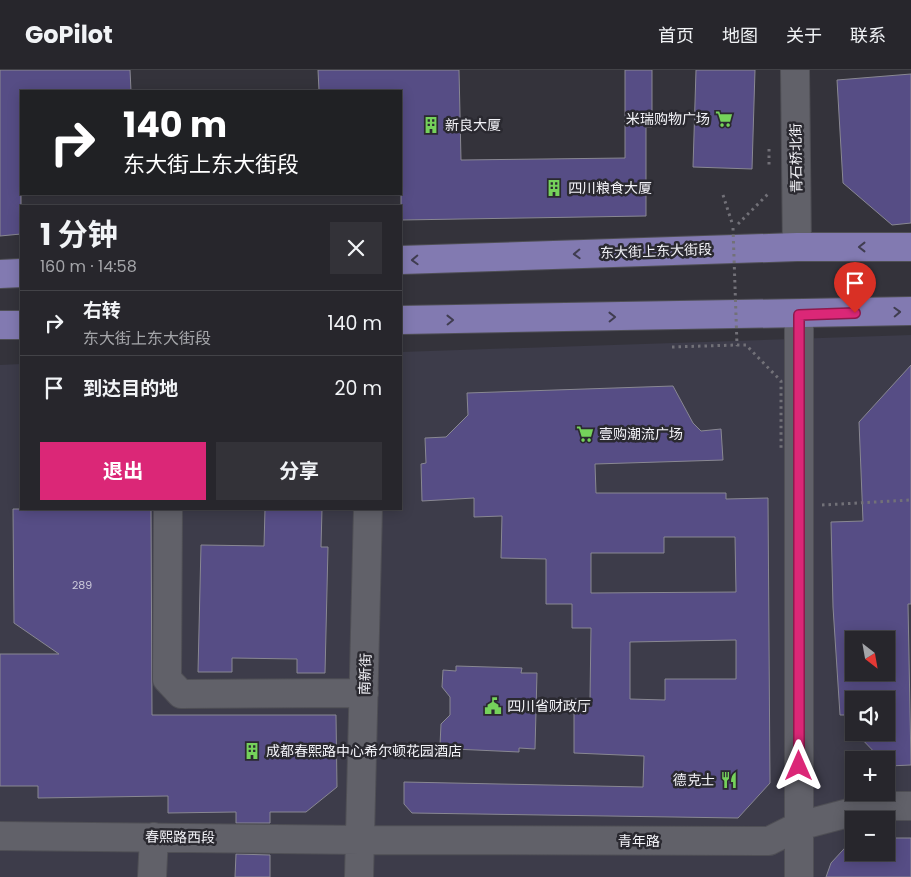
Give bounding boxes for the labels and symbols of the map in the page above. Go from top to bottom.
place label: 米瑞购物广场 [626,109,710,129]
supermarket icon: 米瑞购物广场 [714,109,734,129]
building icon: 新良大厦 [421,115,441,135]
place label: 新良大厦 [445,115,501,135]
street label: 青石桥北街 [785,123,807,193]
building icon: 四川粮食大厦 [544,178,564,198]
place label: 四川粮食大厦 [568,178,652,198]
street label: 东大街上东大街段 [600,239,712,263]
one-way arrow [858,242,866,252]
one-way arrow [573,249,581,259]
one-way arrow [411,254,419,265]
pin [834,262,876,313]
one-way arrow [894,306,902,317]
one-way arrow [609,312,617,322]
one-way arrow [446,314,454,325]
supermarket icon: 壹购潮流广场 [575,424,595,444]
place label: 壹购潮流广场 [599,424,683,444]
house number: 289 [72,577,92,593]
north arrow [845,631,895,681]
street label: 南新街 [354,653,376,695]
public building icon: 四川省财政厅 [483,696,503,716]
place label: 四川省财政厅 [507,696,591,716]
position arrow [772,739,824,791]
building icon: 成都春熙路中心希尔顿花园酒店 [242,741,262,761]
place label: 成都春熙路中心希尔顿花园酒店 [266,741,462,761]
place label: 德克士 [673,770,715,790]
restaurant icon: 德克士 [719,770,739,790]
street label: 春熙路西段 [145,826,215,848]
street label: 青年路 [618,831,660,851]

